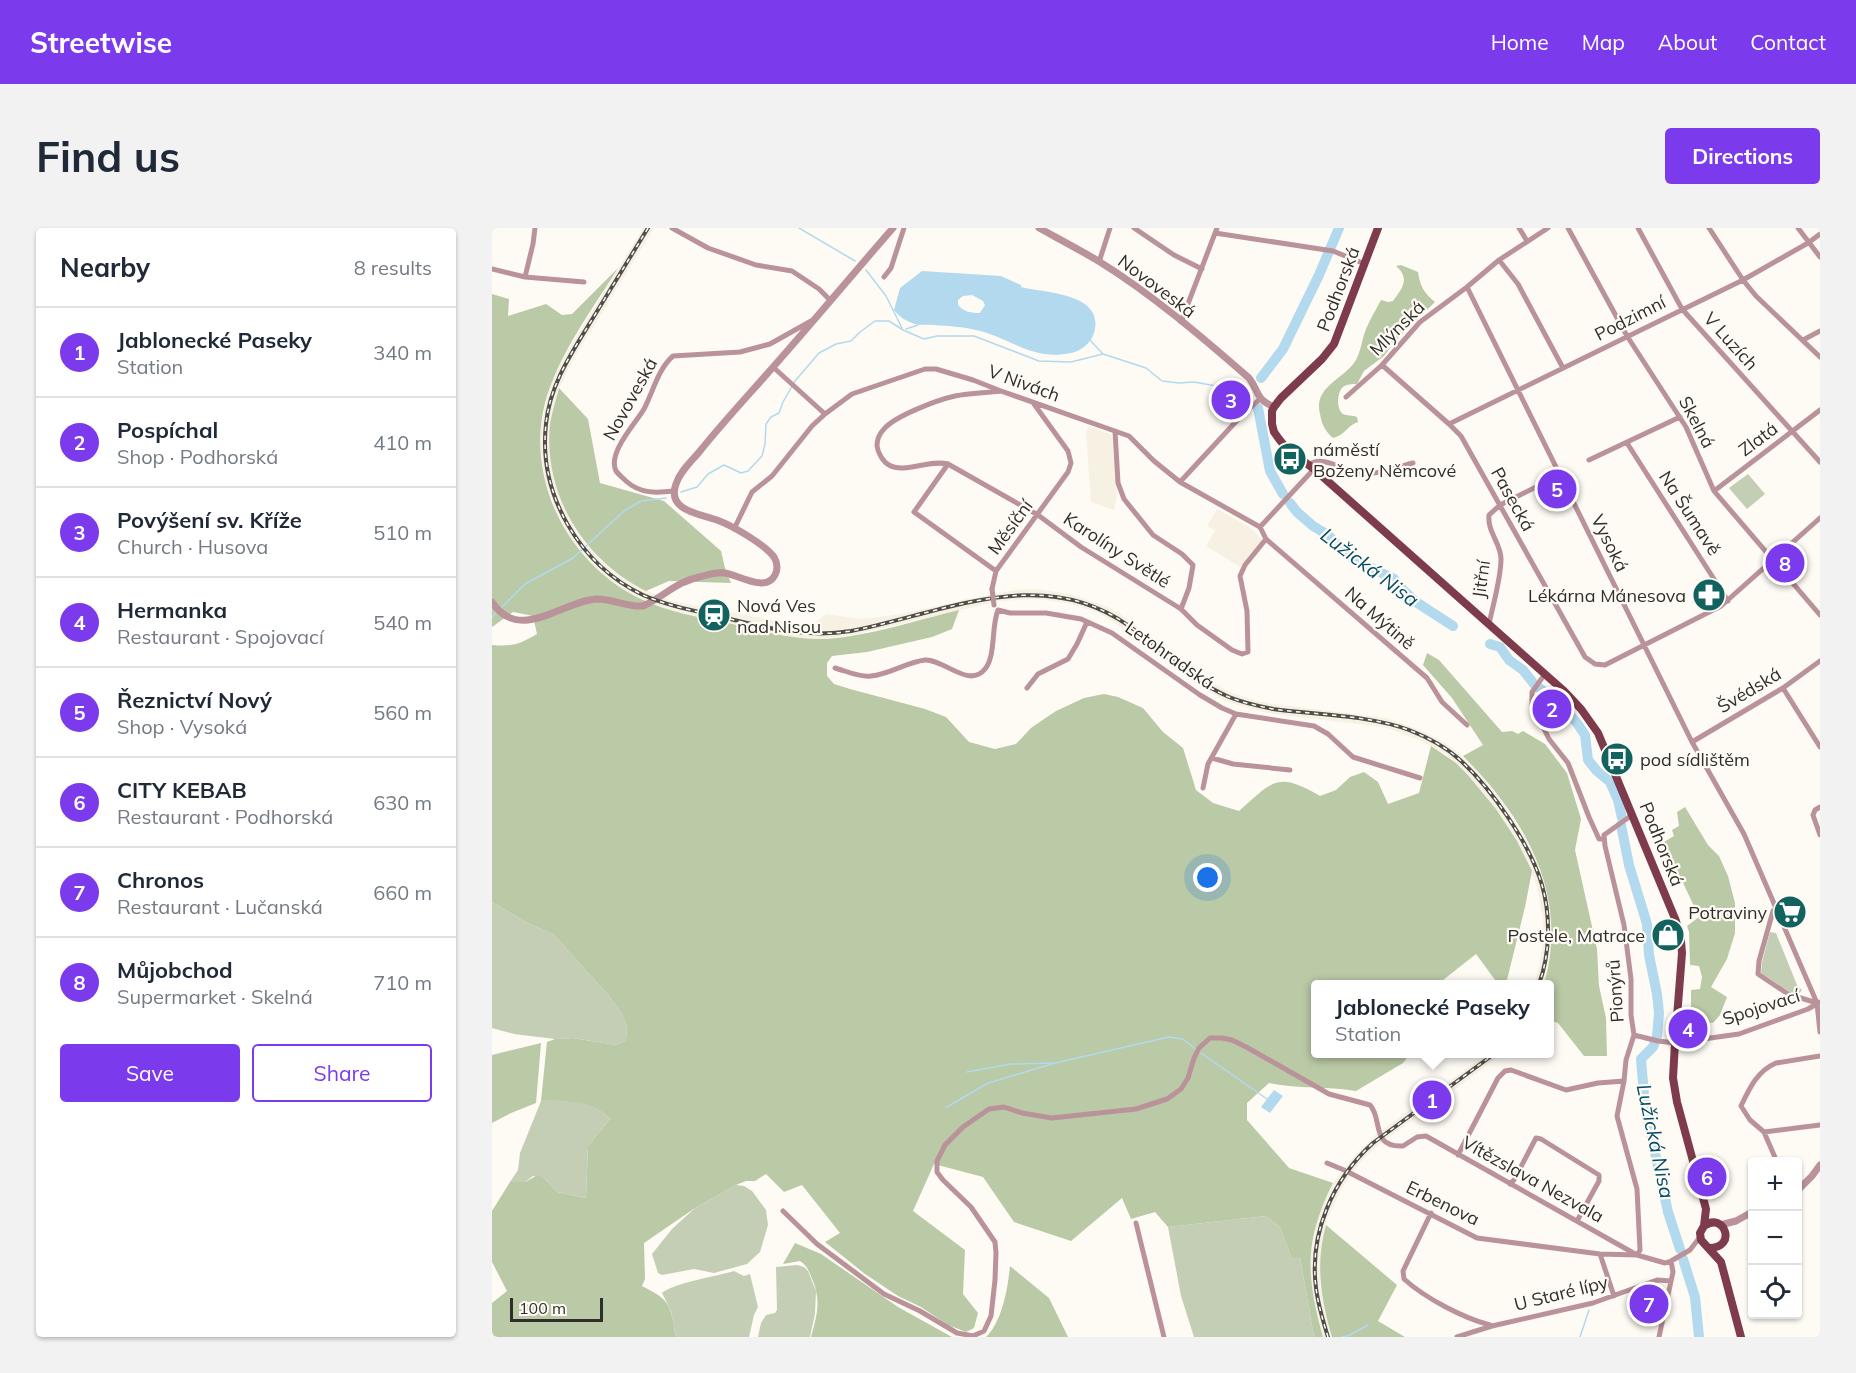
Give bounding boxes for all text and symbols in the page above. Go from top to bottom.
text: Streetwise [30,25,172,60]
text: Home [1491,29,1549,55]
text: Map [1582,29,1625,55]
text: About [1658,29,1717,55]
text: Contact [1750,29,1826,55]
button: Directions [1665,128,1820,184]
text: Find us [36,130,180,183]
street label: Podhorská [1311,243,1365,335]
street label: Novoveská [1114,249,1200,323]
text: Nearby [60,251,150,284]
text: 8 results [354,255,432,280]
street label: Podzimní [1591,290,1671,346]
street label: Mlýnská [1365,296,1429,360]
street label: V Luzích [1699,307,1763,375]
text: Jablonecké Paseky [117,326,312,354]
text: 1 [74,340,86,365]
text: 340 m [373,340,432,365]
street label: Novoveská [598,353,662,445]
text: Station [117,354,183,379]
street label: V Nivách [985,359,1063,407]
pin: 3 [1212,378,1250,423]
street label: Skelná [1674,392,1720,452]
text: Pospíchal [117,416,218,444]
street label: Zlatá [1734,417,1782,461]
text: 2 [74,430,86,455]
text: 410 m [373,430,432,455]
place label: náměstí Boženy Němcové [1313,438,1456,482]
bus stop icon: náměstí Boženy Němcové [1272,441,1308,477]
text: Shop · Podhorská [117,444,278,469]
street label: Pasecká [1486,463,1540,535]
pin: 5 [1538,466,1576,512]
street label: Na Šumavě [1654,466,1726,560]
street label: Měsíční [982,494,1039,559]
text: Povýšení sv. Kříže [117,506,302,534]
street label: Karolíny Světlé [1059,507,1175,593]
street label: Vysoká [1586,511,1634,575]
text: 3 [74,520,86,545]
text: 510 m [373,520,432,545]
water label: Lužická Nisa [1316,522,1424,612]
text: Church · Husova [117,534,268,559]
pin: 8 [1766,540,1804,586]
street label: Jitřní [1467,557,1495,599]
pharmacy icon: Lékárna Mánesova [1691,577,1727,613]
street label: Na Mýtině [1340,581,1420,655]
place label: Lékárna Mánesova [1528,584,1686,607]
place label: Nová Ves nad Nisou [737,594,821,638]
text: Hermanka [117,596,227,624]
station icon: Nová Ves nad Nisou [696,597,732,633]
text: 4 [74,610,86,635]
text: 540 m [373,610,432,635]
street label: Letohradská [1121,616,1219,694]
text: Restaurant · Spojovací [117,624,324,649]
street label: Švédská [1713,662,1785,718]
text: Řeznictví Nový [117,686,272,714]
pin: 2 [1532,686,1572,732]
text: 5 [74,700,86,725]
text: 560 m [373,700,432,725]
text: Shop · Vysoká [117,714,247,739]
bus stop icon: pod sídlištěm [1599,741,1635,777]
place label: pod sídlištěm [1640,748,1750,771]
text: CITY KEBAB [117,776,247,804]
text: 6 [74,790,86,815]
text: 630 m [373,790,432,815]
street label: Podhorská [1635,799,1689,889]
text: Restaurant · Podhorská [117,804,333,829]
your location [1193,863,1222,892]
text: Chronos [117,866,204,894]
text: 7 [74,880,86,905]
text: 660 m [373,880,432,905]
text: Restaurant · Lučanská [117,894,323,919]
supermarket icon: Potraviny [1772,894,1808,930]
place label: Potraviny [1688,901,1767,924]
shop icon: Postele, Matrace [1650,917,1686,953]
place label: Postele, Matrace [1507,924,1645,947]
text: Můjobchod [117,956,233,984]
street label: Pionýrů [1601,959,1629,1023]
text: 8 [74,970,86,995]
text: 710 m [373,970,432,995]
popup [1311,980,1554,1058]
street label: Spojovací [1719,983,1804,1030]
text: Supermarket · Skelná [117,984,313,1009]
text: Jablonecké Paseky [1335,993,1530,1021]
pin: 4 [1668,1006,1708,1052]
text: Station [1335,1021,1401,1046]
button: Save [60,1044,240,1102]
button: Share [252,1044,432,1102]
pin: 1 [1412,1078,1452,1122]
water label: Lužická Nisa [1632,1081,1680,1201]
street label: Vítězslava Nezvala [1458,1131,1608,1227]
pin: 6 [1688,1154,1726,1200]
map controls [1748,1157,1802,1319]
button: + [1748,1157,1802,1211]
street label: Erbenova [1403,1175,1483,1231]
button: − [1748,1211,1802,1265]
button: locate [1748,1265,1802,1319]
street label: U Staré lípy [1512,1270,1611,1316]
pin: 7 [1630,1282,1668,1326]
scale bar [510,1295,603,1322]
text: 100 m [519,1298,566,1318]

